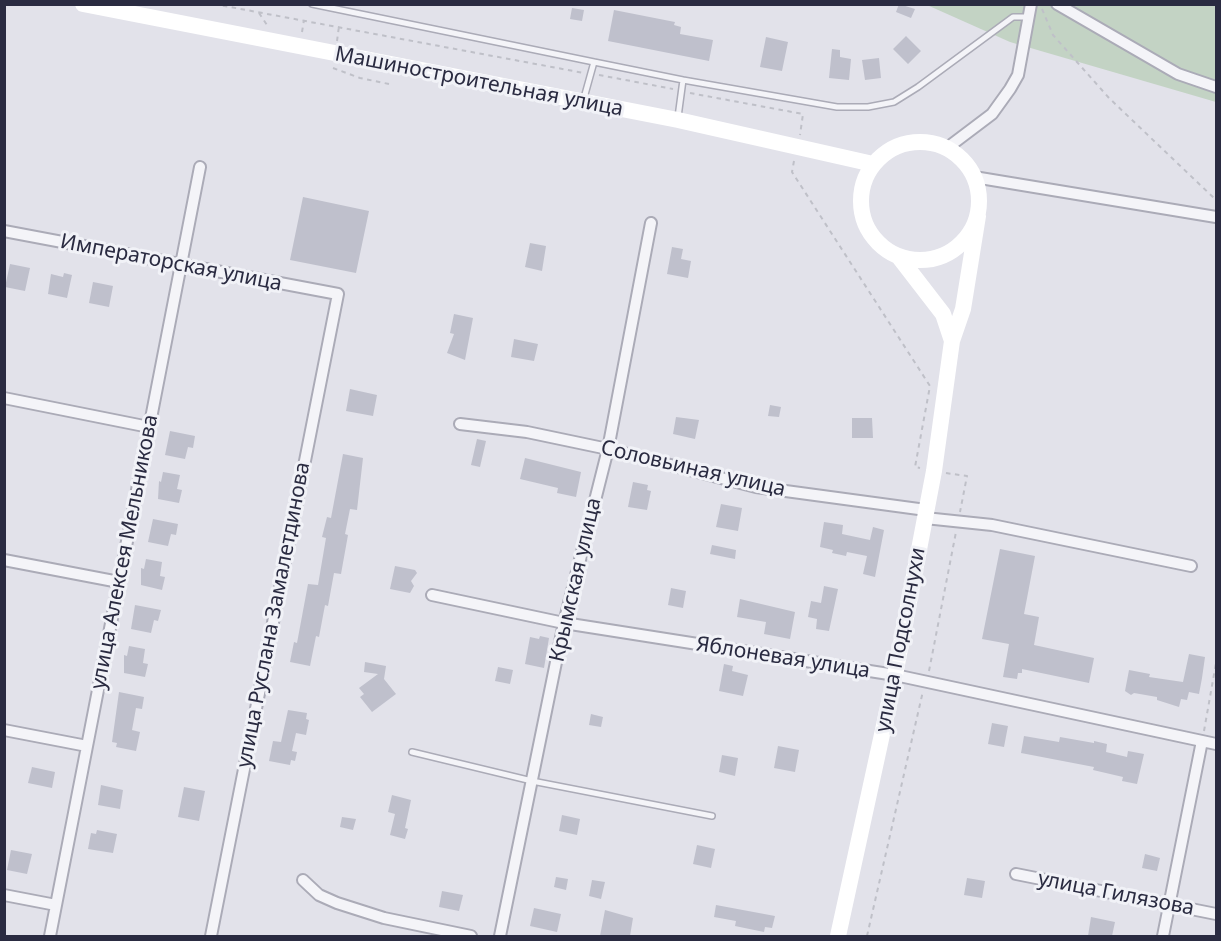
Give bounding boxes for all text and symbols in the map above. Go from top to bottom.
street label: Машиностроительная улица [333,42,625,122]
street label: Императорская улица [58,229,284,297]
street label: улица Алексея Мельникова [86,413,164,691]
street label: Соловьиная улица [598,435,788,503]
street label: улица Руслана Замалетдинова [232,460,316,770]
street label: Крымская улица [545,495,607,665]
street label: улица Подсолнухи [871,545,931,735]
street label: Яблоневая улица [694,632,872,684]
street label: улица Гилязова [1036,866,1196,922]

